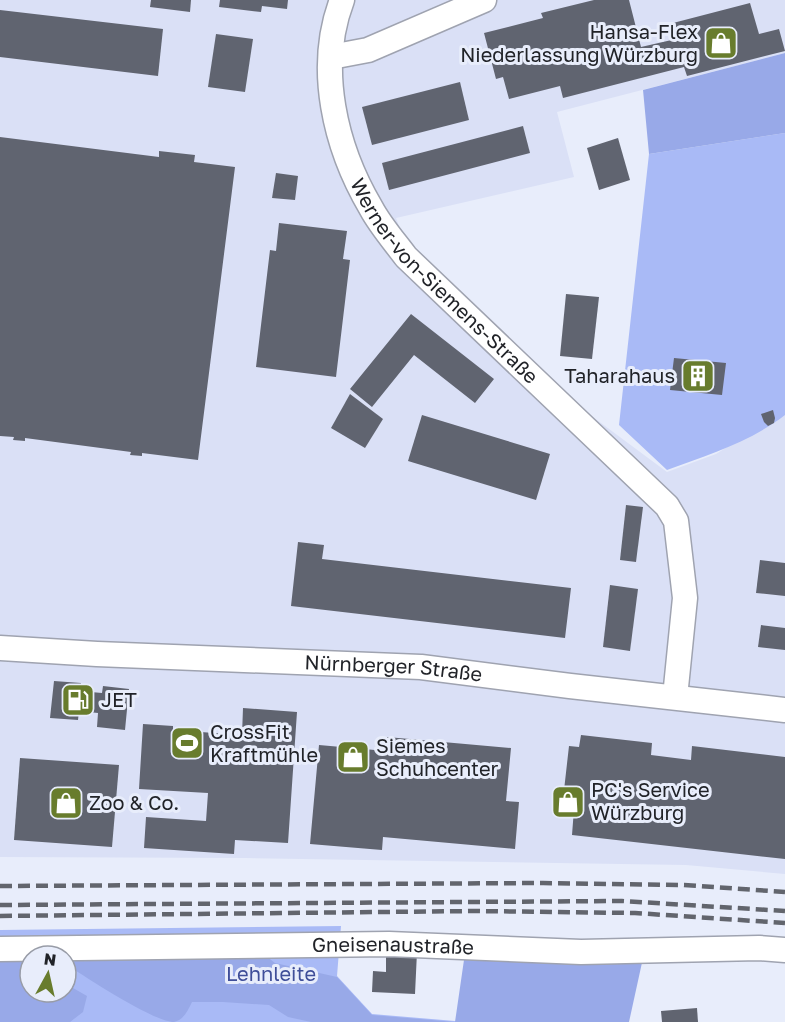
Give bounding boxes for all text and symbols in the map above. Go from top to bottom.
place label: Hansa-Flex Niederlassung Würzburg [460,19,698,66]
shop icon: Hansa-Flex Niederlassung Würzburg [703,25,739,61]
street label: Werner-von-Siemens-Straße [346,174,544,388]
building icon: Taharahaus [680,358,716,394]
place label: Taharahaus [564,363,675,387]
street label: Nürnberger Straße [304,649,484,686]
fuel station icon: JET [60,682,96,718]
place label: JET [101,687,137,711]
place label: CrossFit Kraftmühle [210,719,318,766]
sports icon: CrossFit Kraftmühle [169,725,205,761]
place label: Siemes Schuhcenter [376,733,499,780]
shop icon: Siemes Schuhcenter [335,739,371,775]
place label: PC's Service Würzburg [591,777,710,824]
shop icon: PC's Service Würzburg [550,784,586,820]
shop icon: Zoo & Co. [48,785,84,821]
place label: Zoo & Co. [89,790,179,814]
street label: Gneisenaustraße [312,931,474,959]
north arrow [18,944,78,1004]
text: N [43,948,58,970]
park label: Lehnleite [226,961,316,985]

